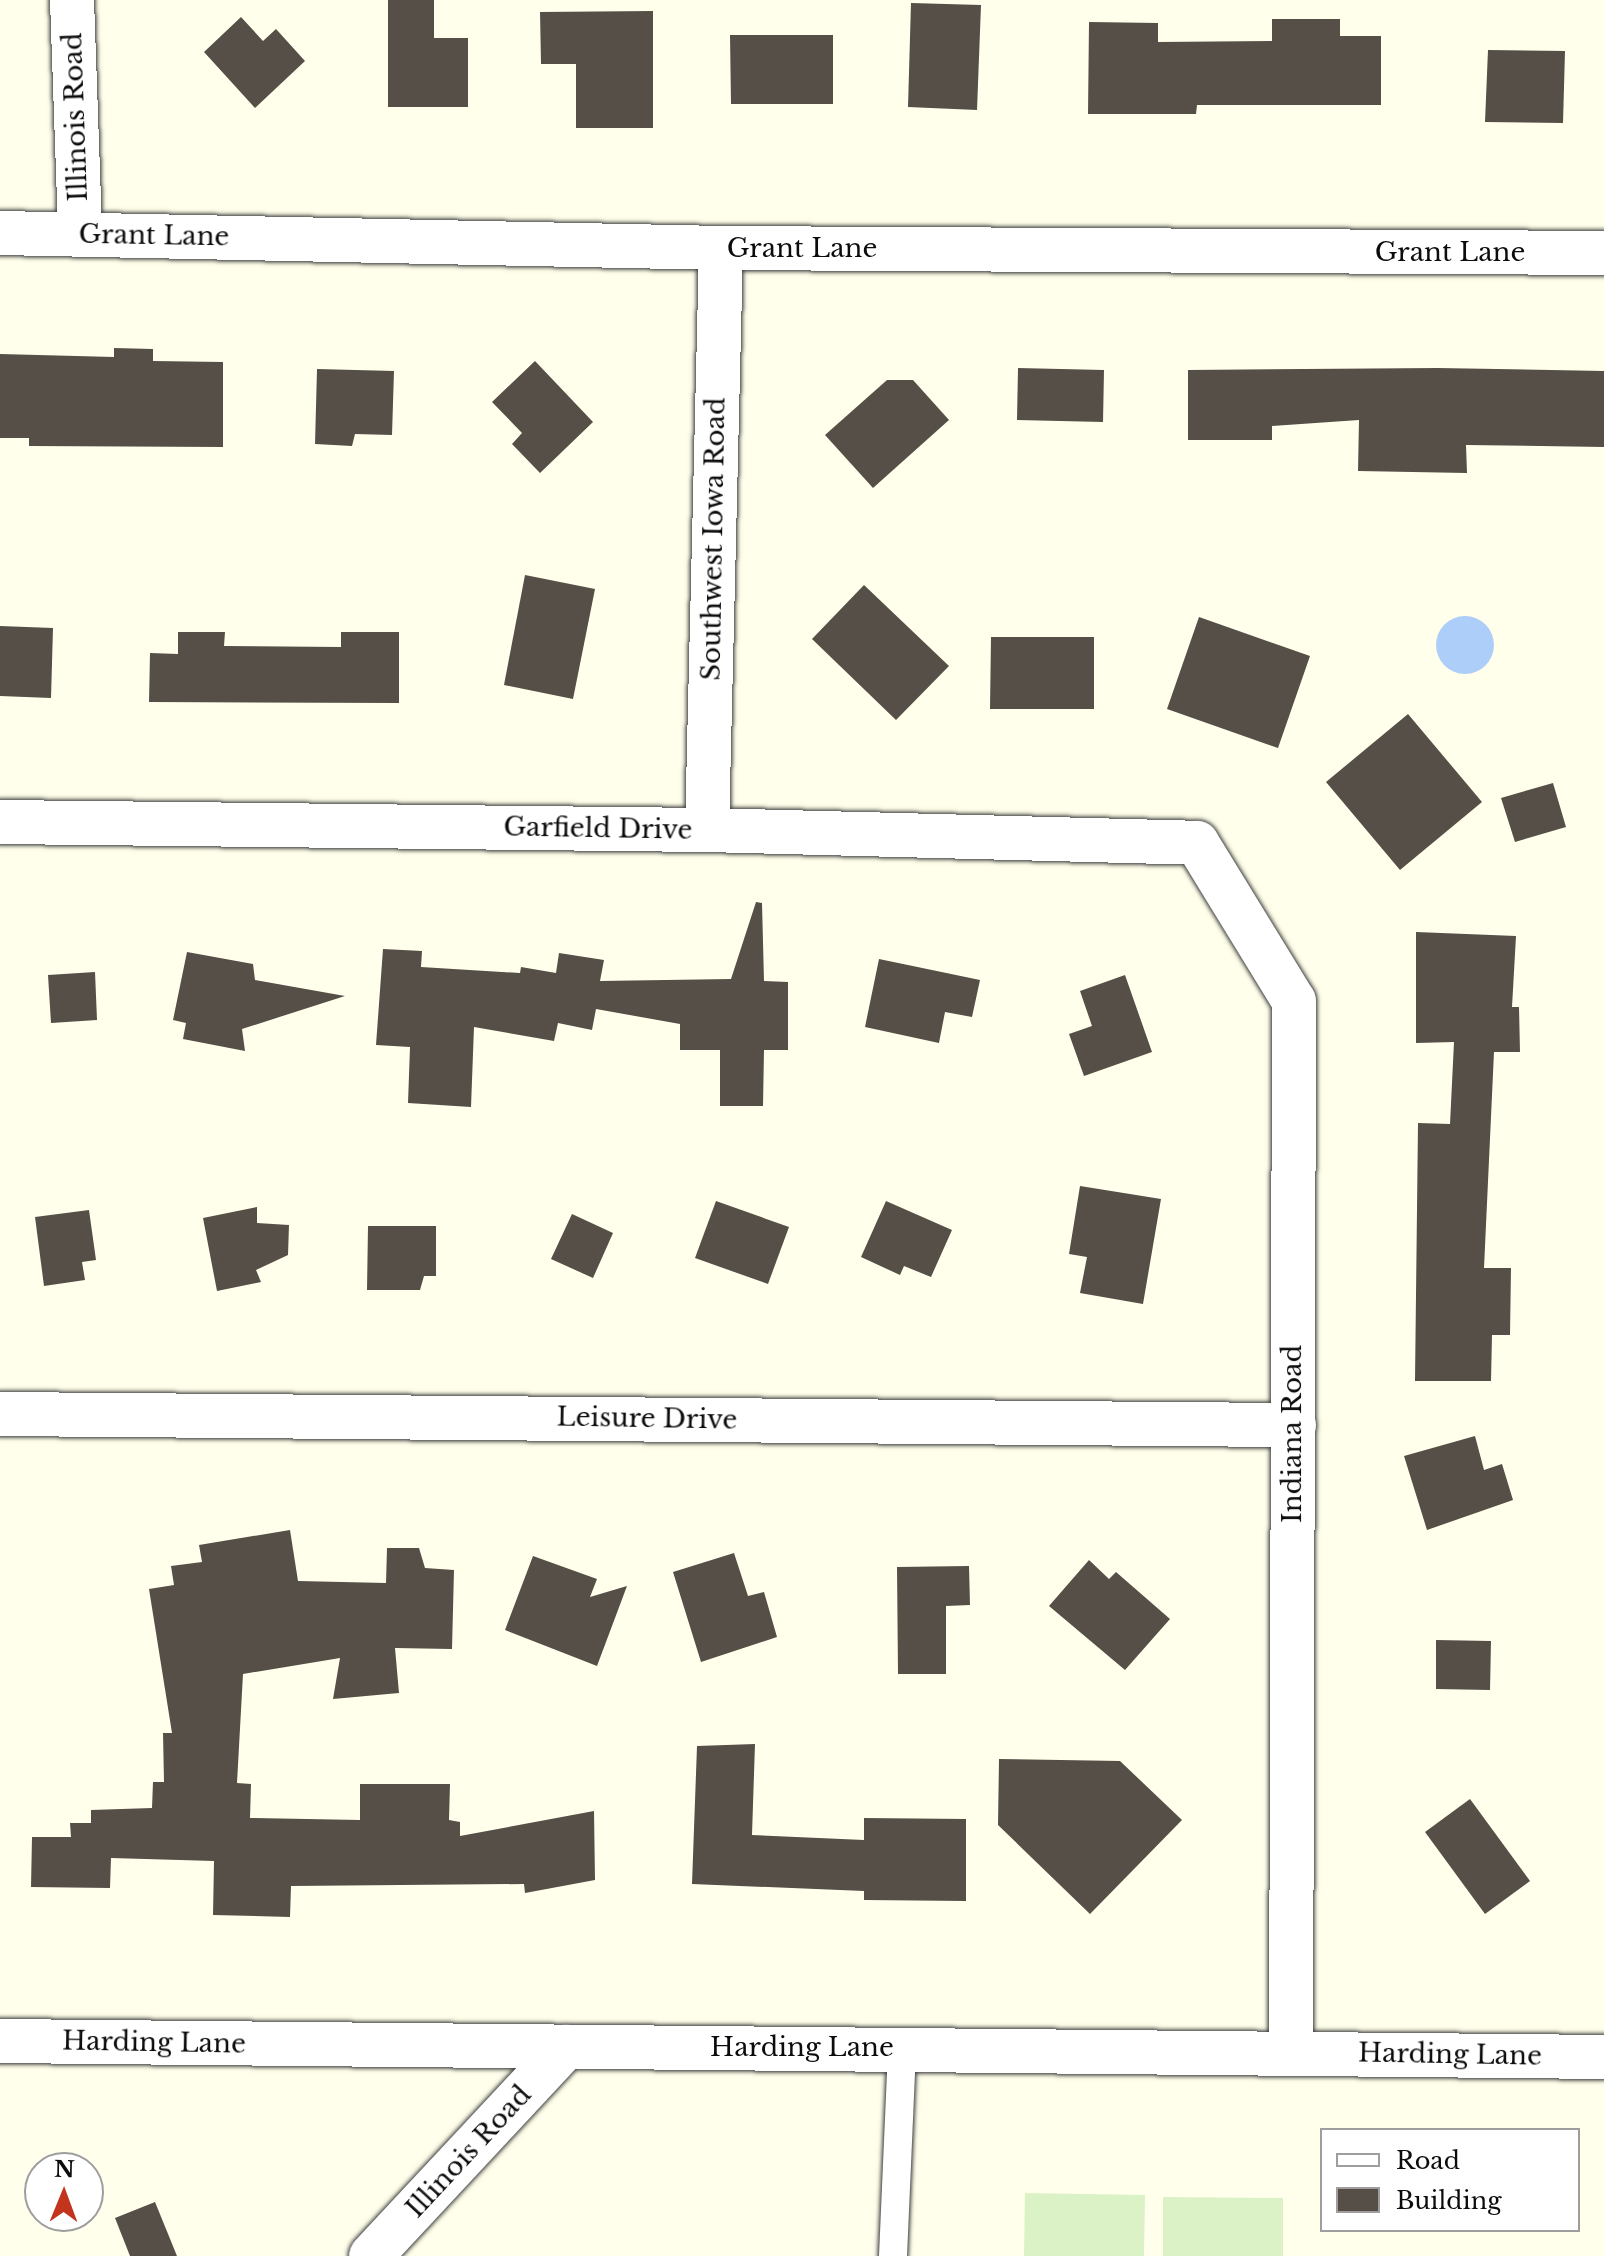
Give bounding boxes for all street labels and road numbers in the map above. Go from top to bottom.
street label: Illinois Road [57,32,95,202]
street label: Grant Lane [78,219,230,253]
street label: Grant Lane [727,233,877,265]
street label: Grant Lane [1375,237,1525,269]
street label: Southwest Iowa Road [696,397,732,681]
street label: Garfield Drive [503,812,693,846]
street label: Indiana Road [1277,1345,1309,1523]
street label: Leisure Drive [556,1402,738,1436]
street label: Harding Lane [62,2026,246,2060]
street label: Harding Lane [710,2032,894,2064]
street label: Harding Lane [1358,2038,1542,2072]
street label: Illinois Road [400,2080,538,2224]

